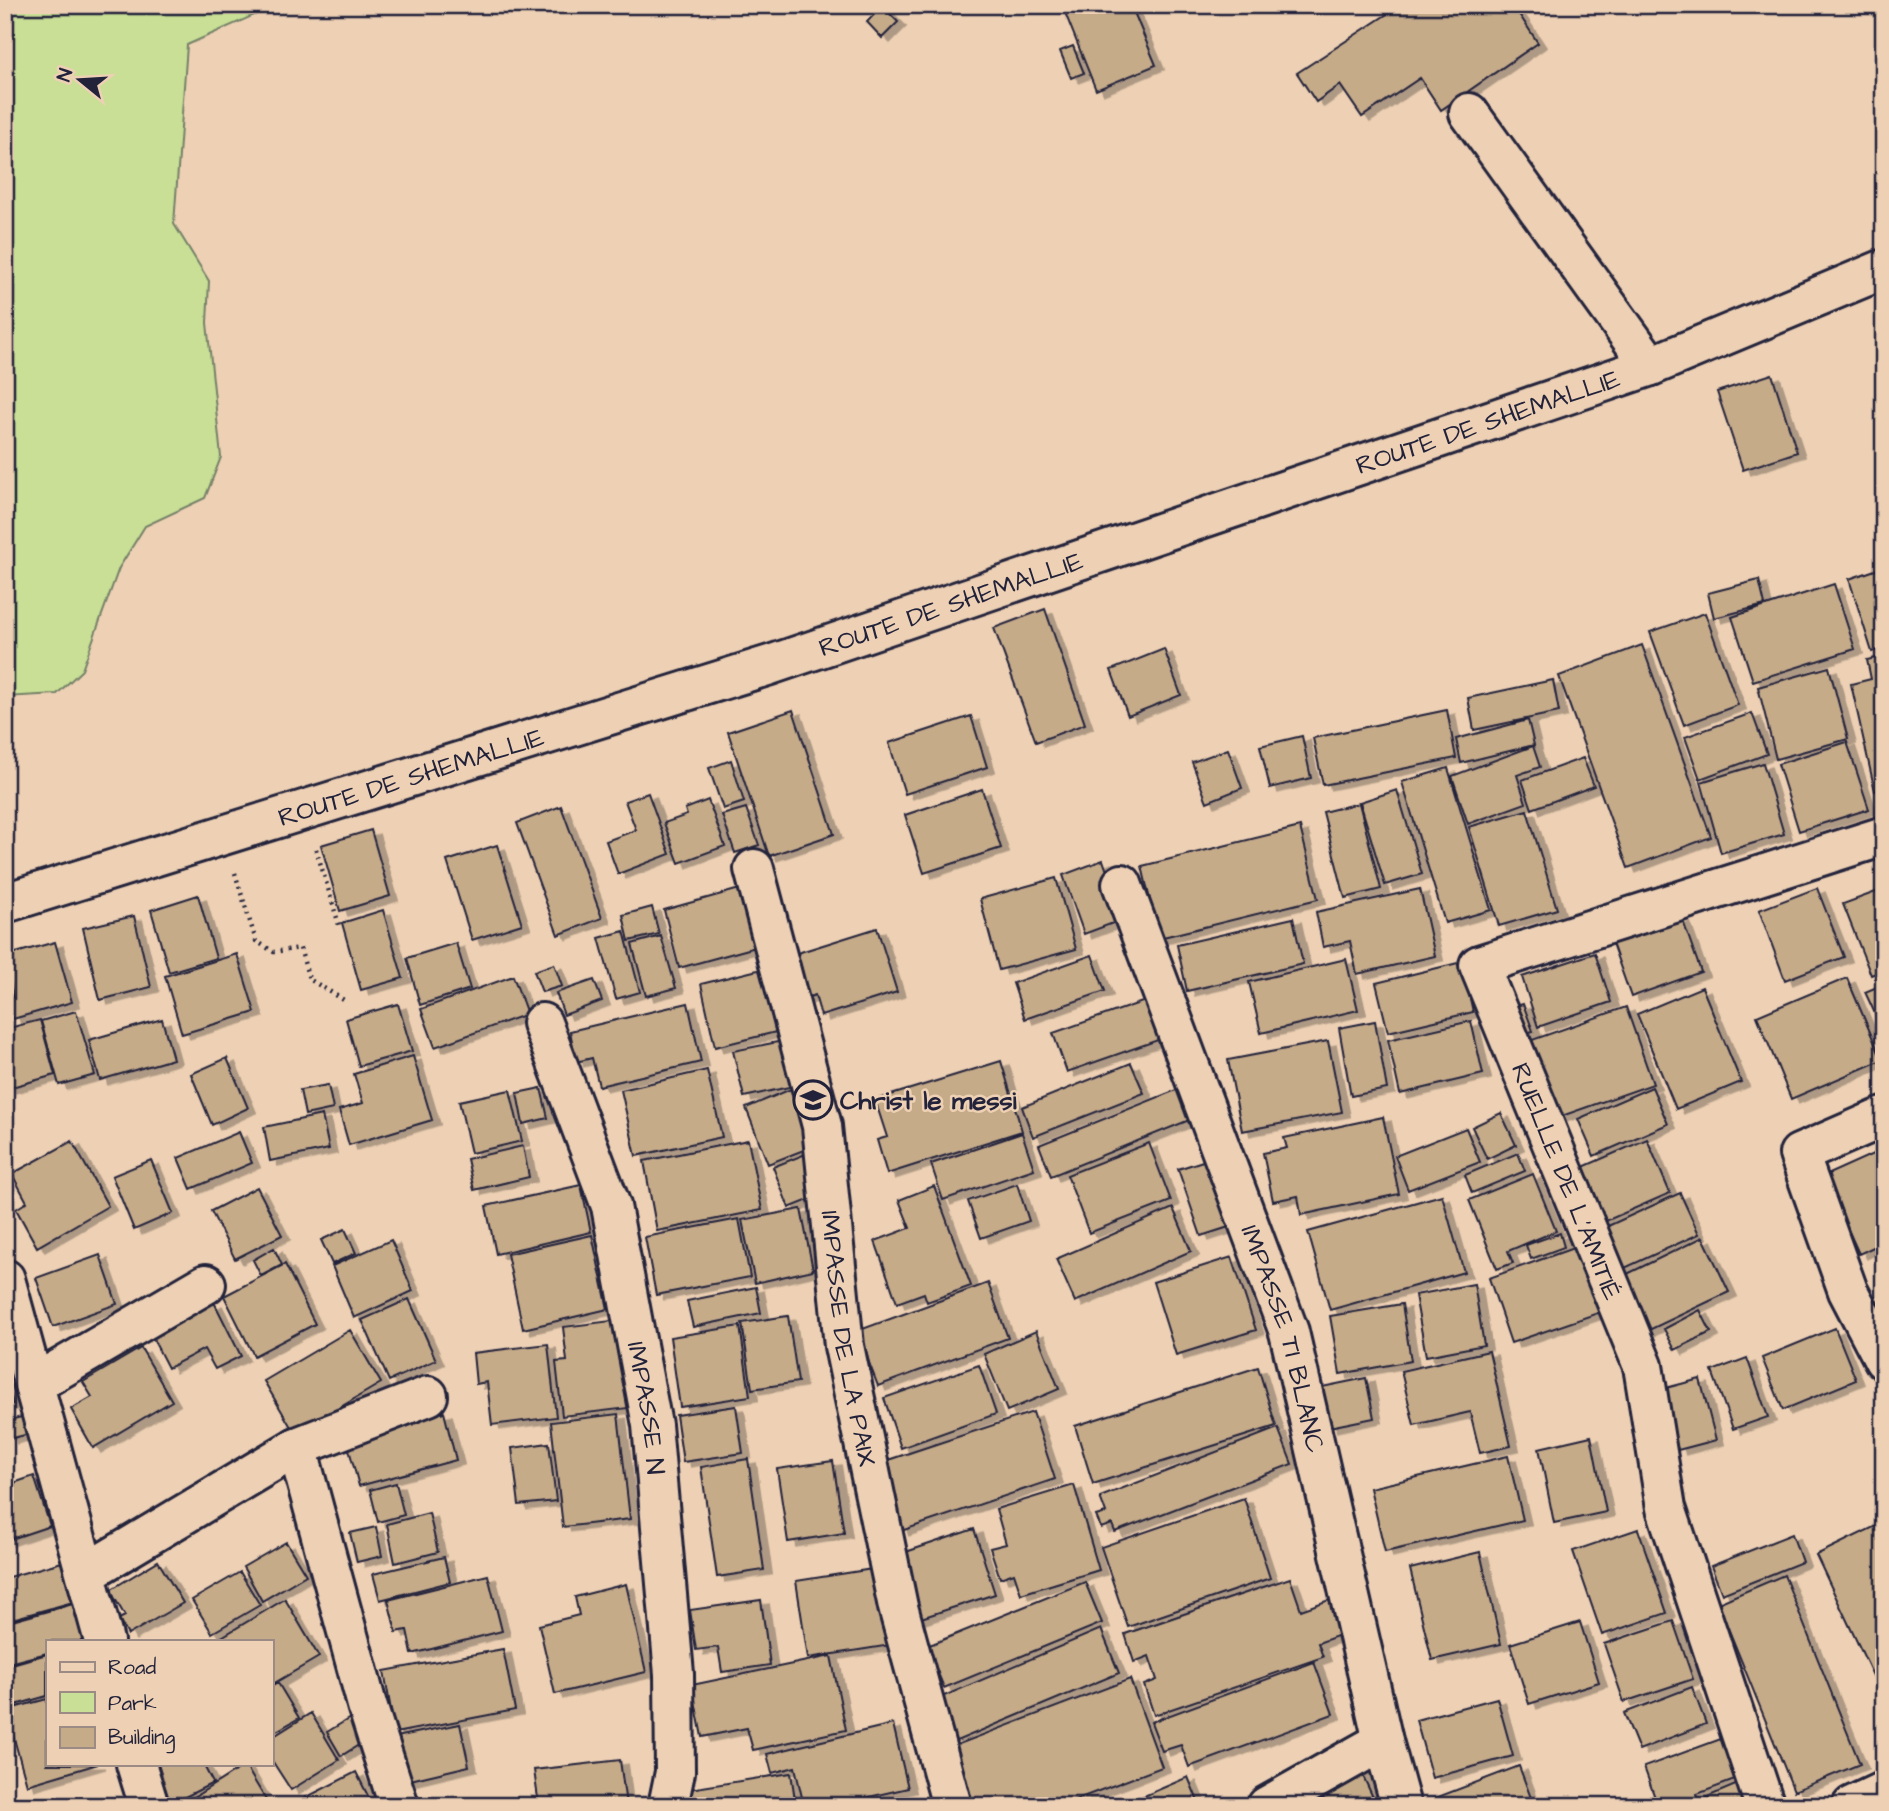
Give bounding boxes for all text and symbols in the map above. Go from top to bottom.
north arrow [46,46,116,116]
text: N [51,65,80,85]
street label: ROUTE DE SHEMALLIE [1351,361,1625,484]
street label: ROUTE DE SHEMALLIE [814,543,1088,666]
street label: ROUTE DE SHEMALLIE [274,719,549,836]
street label: RUELLE DE L'AMITIÉ [1502,1057,1630,1305]
school or university icon: Christ le messi [792,1079,834,1121]
place label: Christ le messi [840,1083,1017,1119]
street label: IMPASSE DE LA PAIX [812,1209,885,1470]
street label: IMPASSE TI BLANC [1232,1220,1333,1456]
street label: IMPASSE N [618,1339,673,1476]
legend [46,1640,273,1766]
text: Road [108,1653,156,1682]
text: Park [108,1689,157,1718]
text: Building [108,1723,176,1754]

